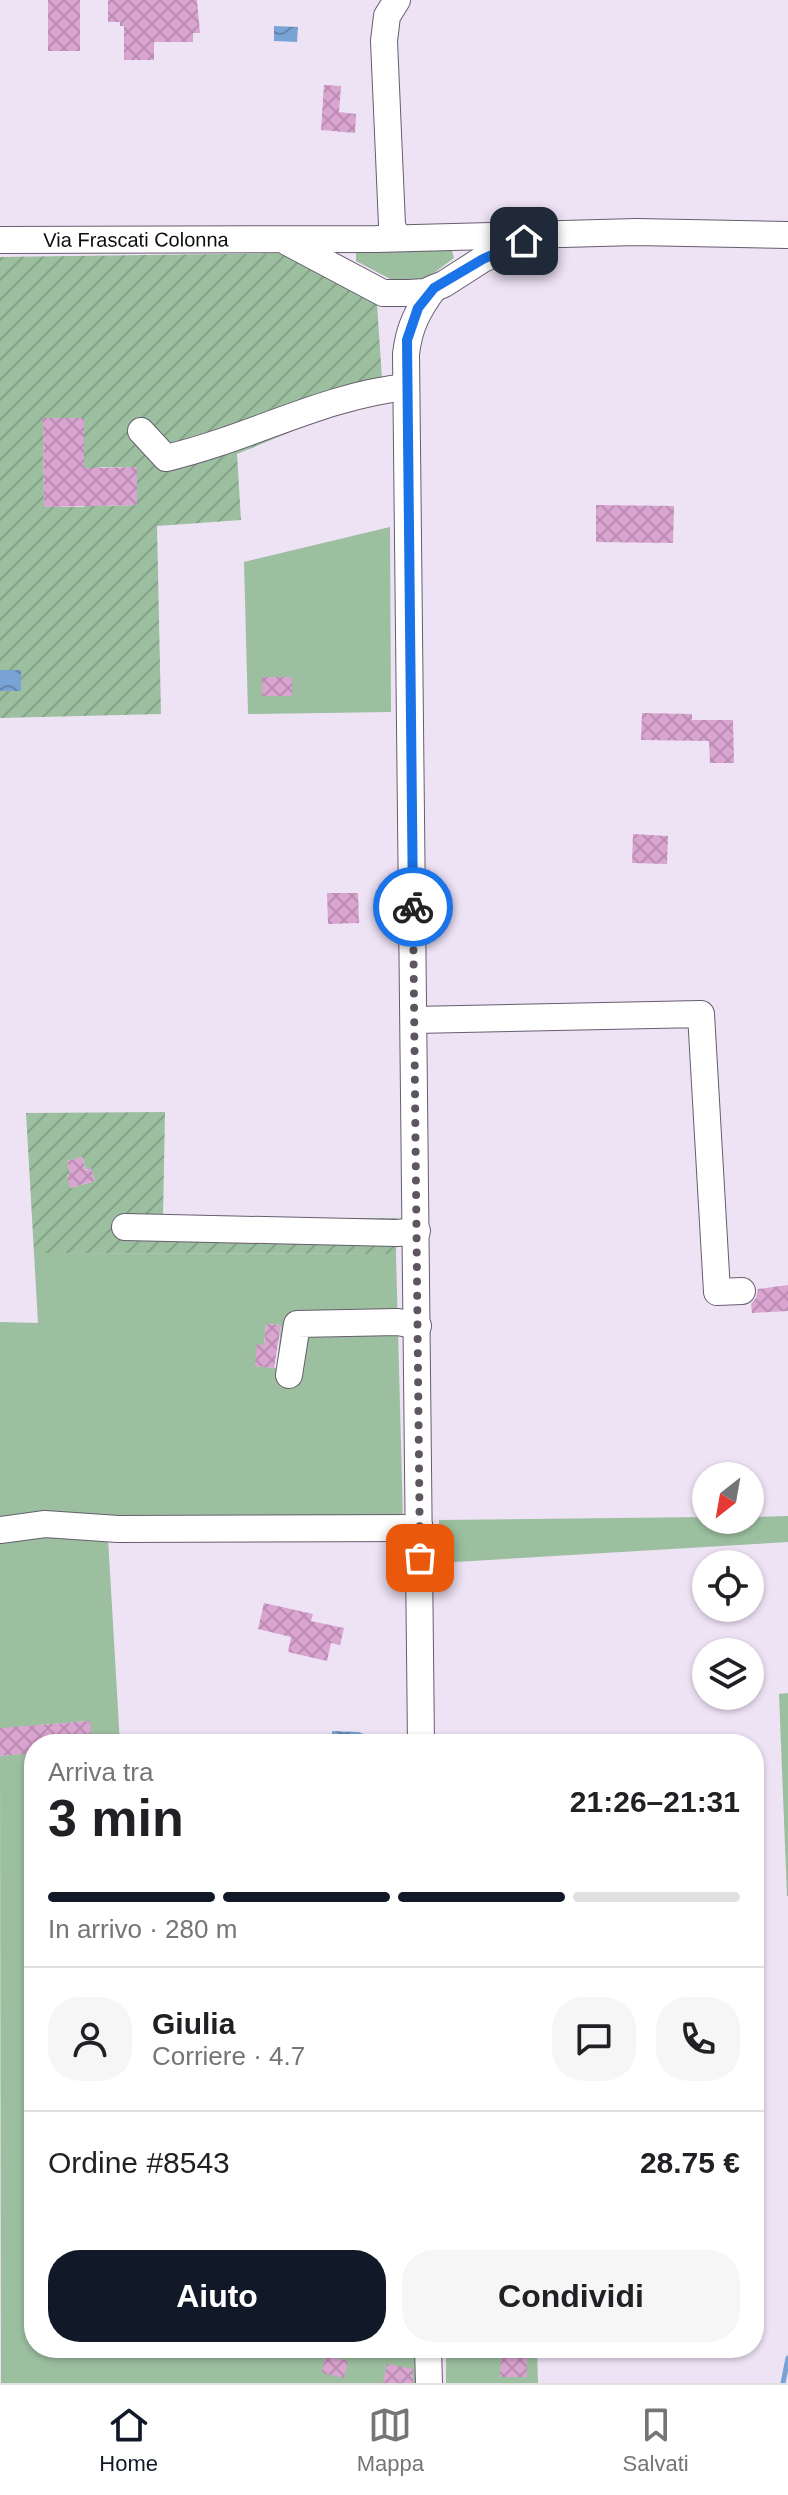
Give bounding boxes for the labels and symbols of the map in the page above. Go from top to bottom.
pin [490,207,558,275]
street label: Via Frascati Colonna [43,228,230,251]
courier [373,867,453,947]
north arrow [692,1462,764,1534]
pin [386,1524,454,1592]

